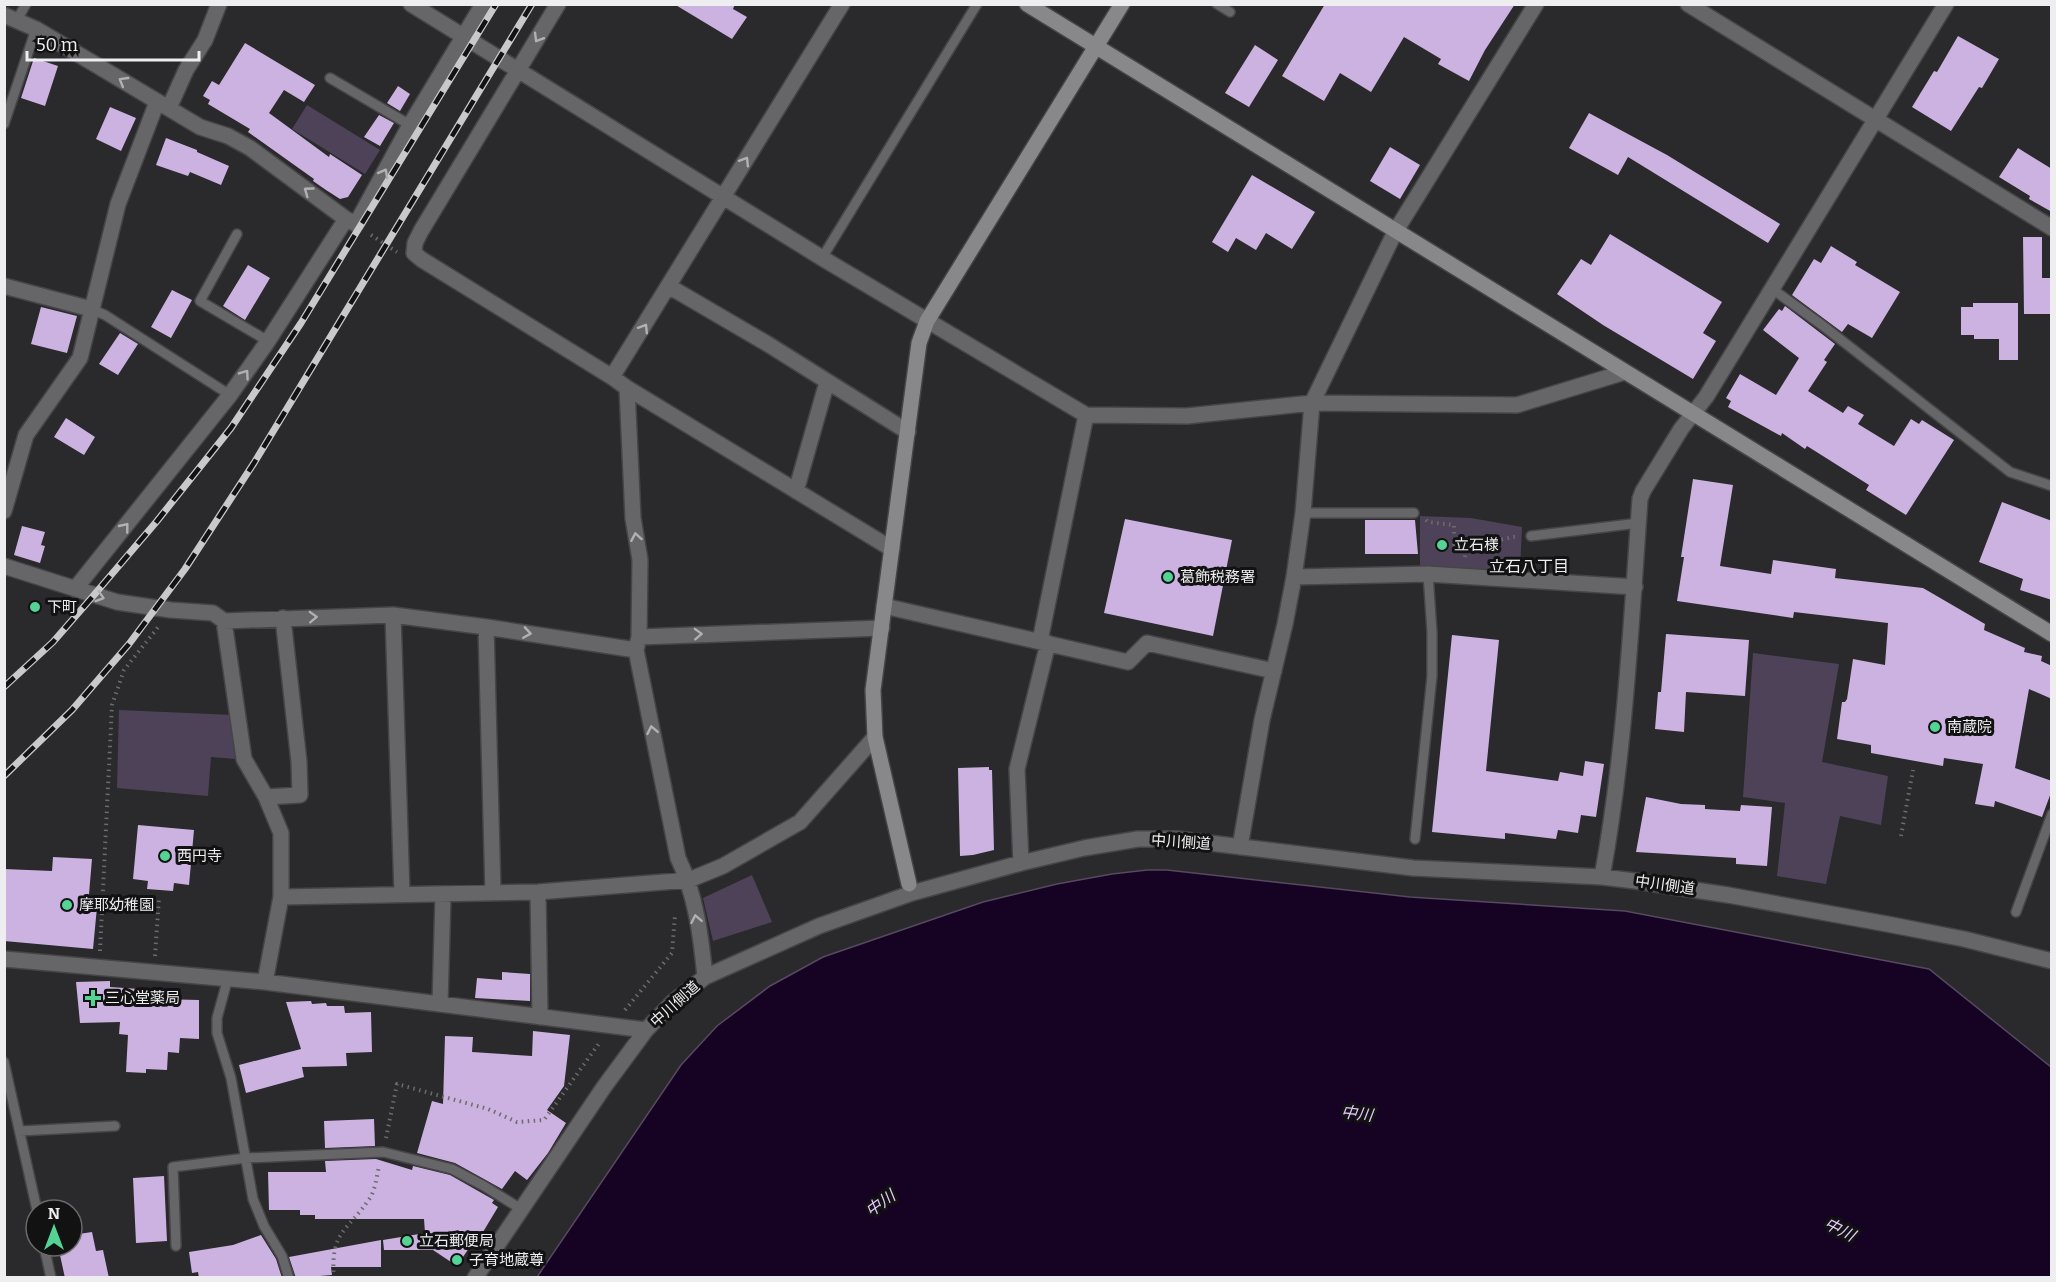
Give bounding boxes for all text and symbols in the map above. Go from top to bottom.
scale bar [27,24,200,62]
one-way arrow [534,32,546,42]
text: 50 m [36,34,78,56]
one-way arrow [119,77,129,89]
one-way arrow [737,157,749,167]
one-way arrow [377,169,388,179]
one-way arrow [303,187,314,198]
one-way arrow [636,324,648,334]
one-way arrow [238,369,249,380]
one-way arrow [118,523,129,534]
one-way arrow [630,532,643,542]
place label: 立石様 [1454,536,1499,554]
marker: 立石様 [1435,538,1449,552]
district label: 立石八丁目 [1489,557,1569,576]
place label: 葛飾税務署 [1180,568,1255,586]
marker: 葛飾税務署 [1161,570,1175,584]
one-way arrow [94,590,105,602]
place label: 下町 [47,598,77,616]
marker: 下町 [28,600,42,614]
one-way arrow [308,611,317,623]
one-way arrow [522,626,532,639]
one-way arrow [693,628,702,641]
place label: 南蔵院 [1947,718,1992,736]
marker: 南蔵院 [1928,720,1942,734]
one-way arrow [646,725,659,735]
street label: 中川側道 [1150,831,1212,853]
place label: 西円寺 [177,847,222,865]
marker: 西円寺 [158,849,172,863]
street label: 中川側道 [1634,872,1696,898]
place label: 摩耶幼稚園 [79,896,154,914]
marker: 摩耶幼稚園 [60,898,74,912]
one-way arrow [690,914,703,924]
street label: 中川側道 [647,977,703,1031]
place label: 三心堂薬局 [105,989,180,1007]
marker: 三心堂薬局 [86,991,100,1005]
water label: 中川 [1340,1102,1376,1125]
water label: 中川 [862,1185,900,1220]
north arrow [24,1198,84,1258]
text: N [48,1204,60,1223]
water label: 中川 [1821,1214,1860,1246]
place label: 立石郵便局 [419,1232,494,1250]
marker: 立石郵便局 [400,1234,414,1248]
place label: 子育地蔵尊 [469,1251,544,1269]
marker: 子育地蔵尊 [450,1253,464,1267]

